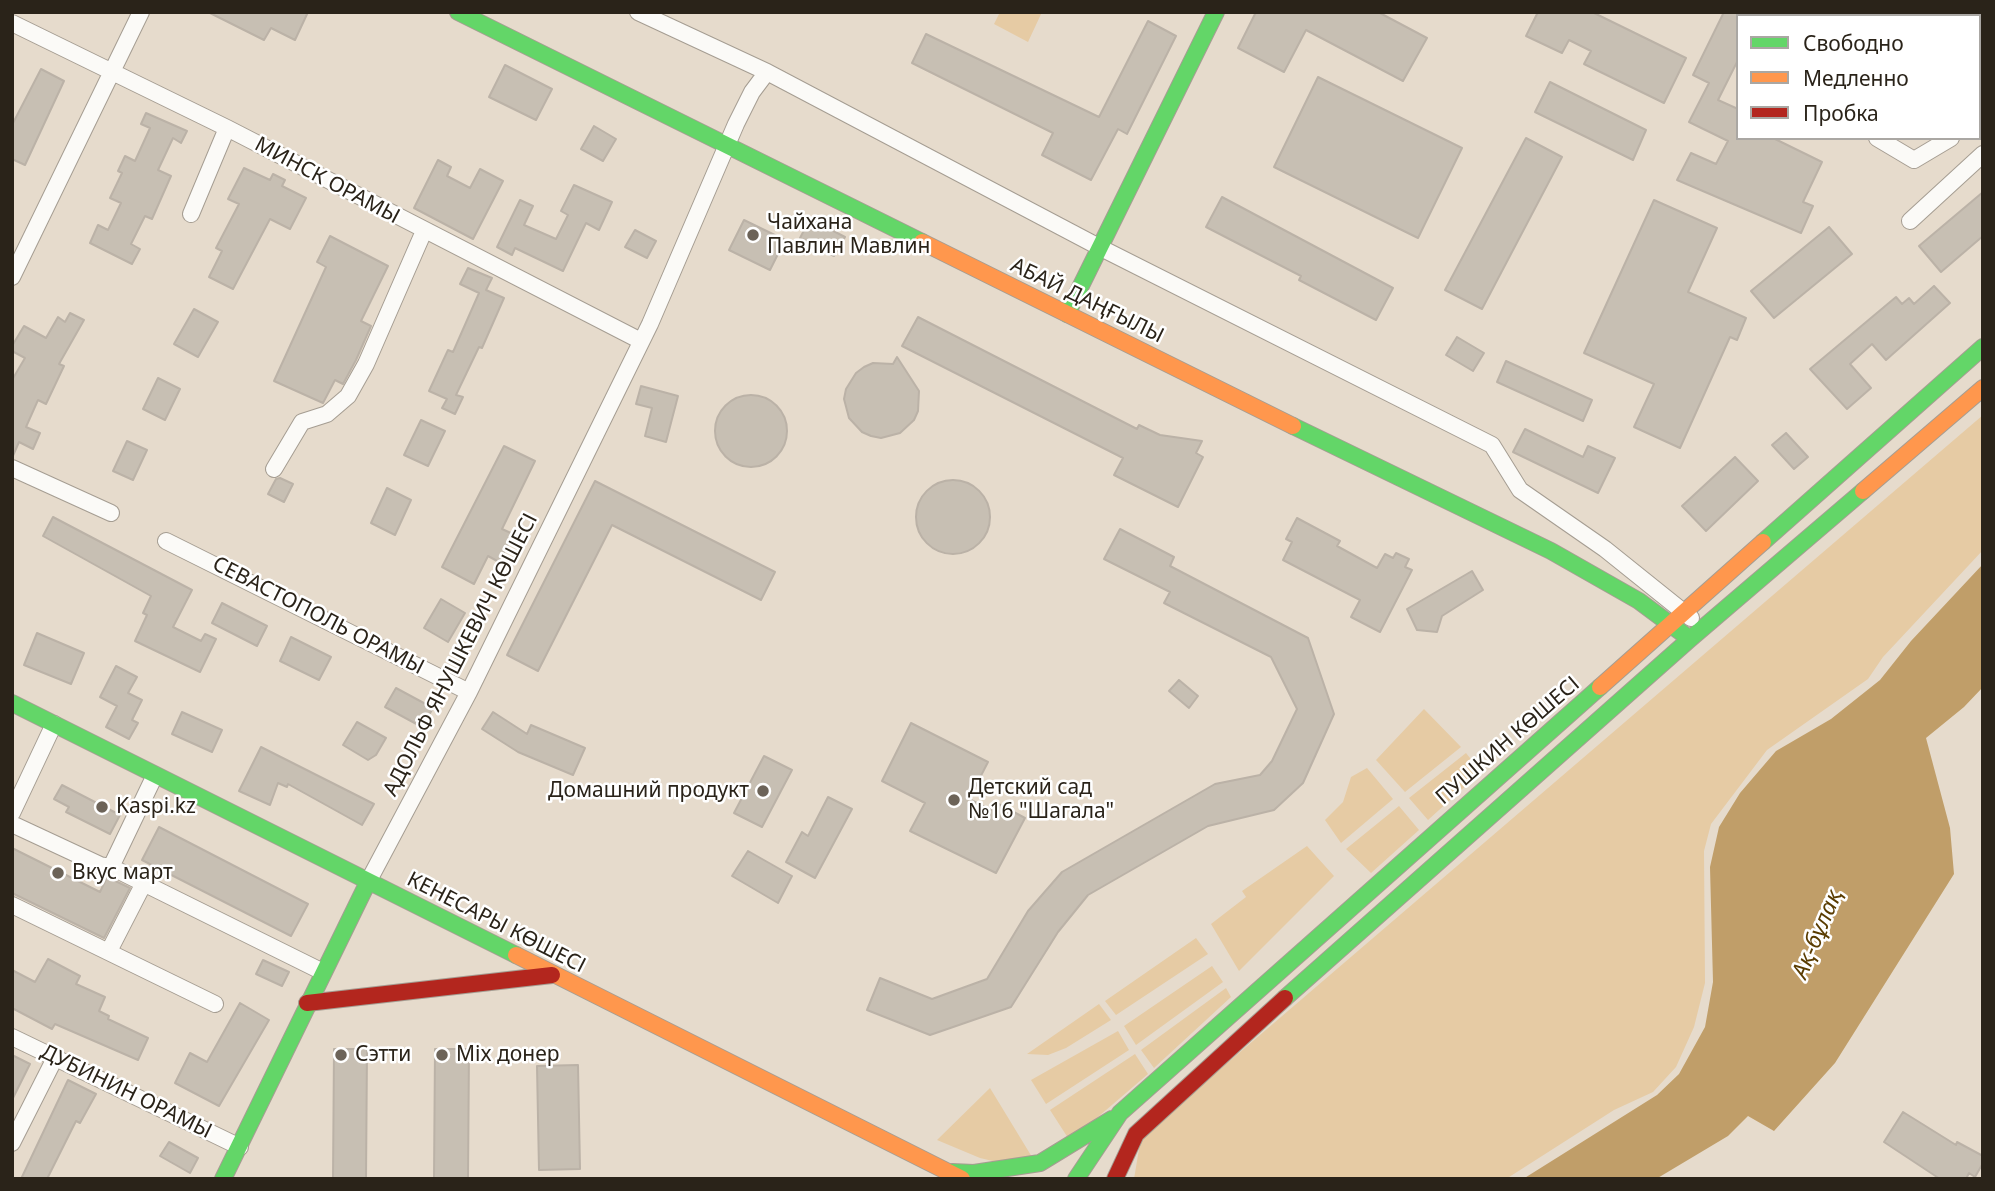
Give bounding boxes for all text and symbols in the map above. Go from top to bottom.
legend [1736,14,1981,140]
text: Свободно [1803,29,1904,57]
text: Медленно [1803,64,1909,92]
text: Пробка [1803,99,1879,127]
street label: МИНСК ОРАМЫ [250,132,404,230]
place label: Чайхана Павлин Мавлин [767,210,930,260]
marker: Чайхана Павлин Мавлин [745,227,761,243]
street label: АБАЙ ДАҢҒЫЛЫ [1006,253,1168,349]
street label: АДОЛЬФ ЯНУШКЕВИЧ КӨШЕСІ [378,509,544,801]
street label: СЕВАСТОПОЛЬ ОРАМЫ [208,552,428,680]
street label: ПУШКИН КӨШЕСІ [1431,672,1585,810]
place label: Детский сад №16 "Шагала" [968,775,1114,825]
place label: Домашний продукт [548,778,749,804]
marker: Домашний продукт [755,783,771,799]
marker: Детский сад №16 "Шагала" [946,792,962,808]
place label: Kaspi.kz [116,794,196,820]
marker: Kaspi.kz [94,799,110,815]
place label: Вкус март [72,860,173,886]
marker: Вкус март [50,865,66,881]
street label: КЕНЕСАРЫ КӨШЕСІ [403,867,589,979]
water label: Ақ-бұлақ [1787,885,1849,983]
street label: ДУБИНИН ОРАМЫ [36,1040,216,1144]
place label: Сэтти [355,1042,411,1068]
place label: Mix донер [456,1042,559,1068]
marker: Сэтти [333,1047,349,1063]
marker: Mix донер [434,1047,450,1063]

